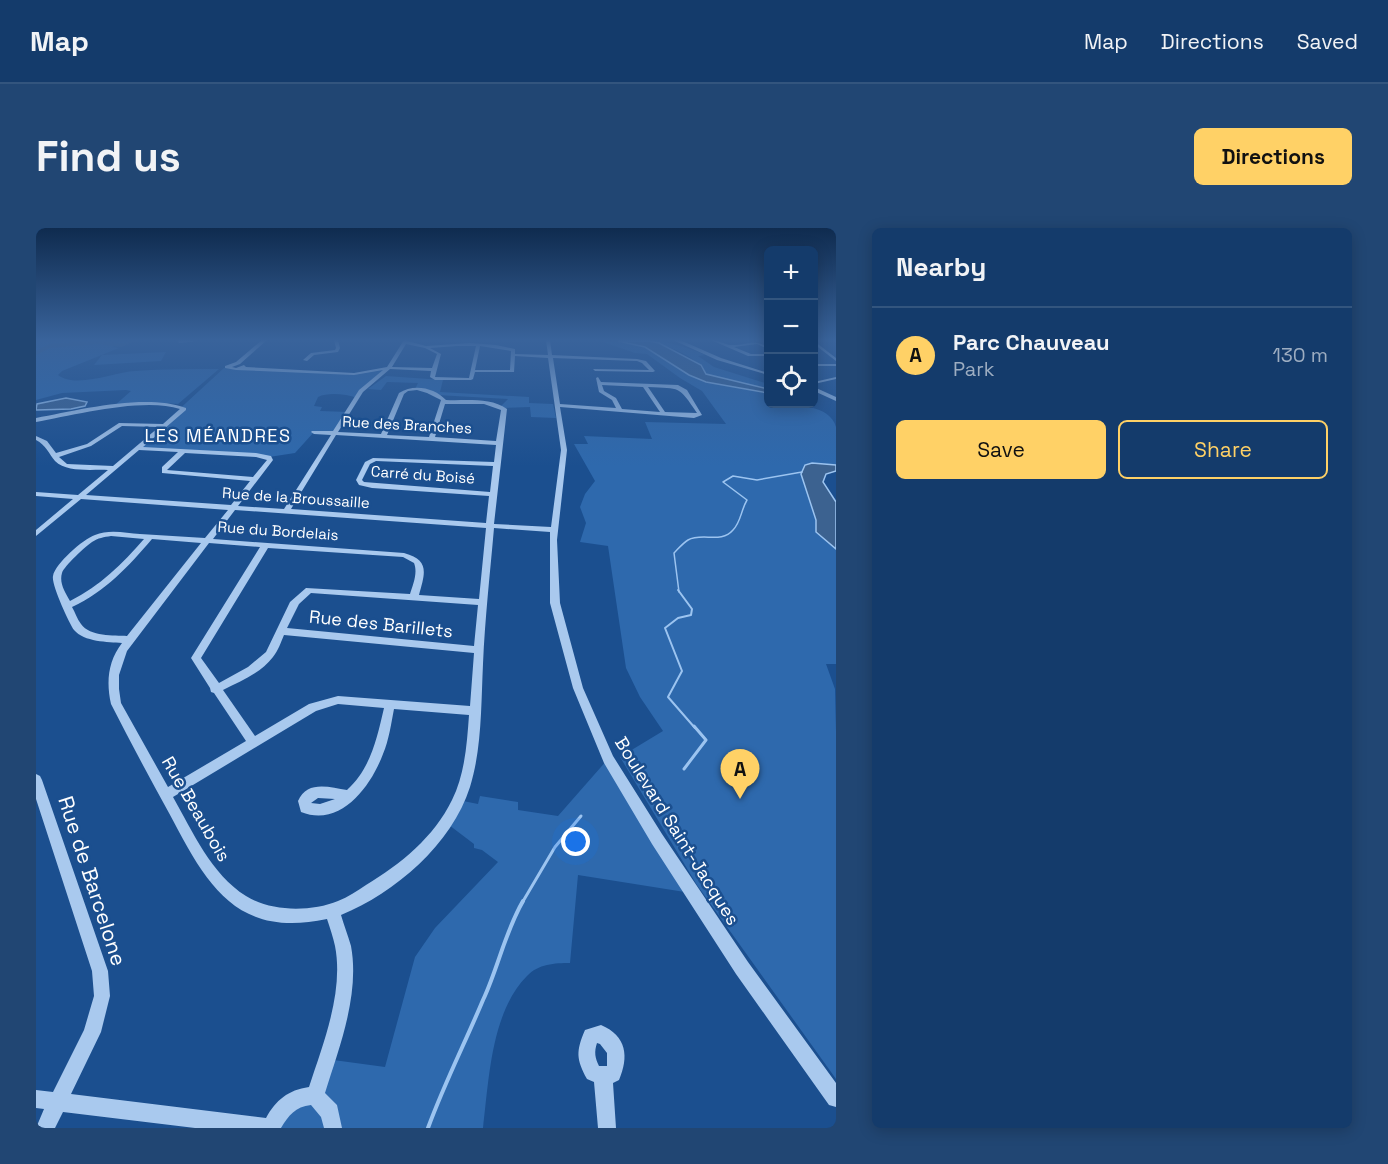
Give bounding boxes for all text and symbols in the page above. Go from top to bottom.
text: Map [30,23,89,59]
text: Map [1084,28,1128,55]
text: Directions [1161,28,1264,55]
text: Saved [1297,28,1358,55]
button: Directions [1194,128,1352,185]
text: Find us [36,130,181,183]
map controls [764,246,818,408]
button: + [764,246,818,300]
text: Nearby [896,250,986,284]
button: − [764,300,818,354]
text: Parc Chauveau [953,328,1110,356]
text: A [909,342,922,368]
text: 130 m [1272,342,1328,368]
button: locate [764,354,818,408]
text: Park [953,356,995,382]
street label: Rue des Branches [342,412,472,437]
button: Save [896,420,1106,479]
button: Share [1118,420,1328,479]
district label: LES MÉANDRES [144,424,292,447]
street label: Carré du Boisé [370,461,476,488]
street label: Rue de la Broussaille [222,483,371,512]
street label: Rue du Bordelais [217,517,339,544]
street label: Rue des Barillets [308,605,454,642]
street label: Boulevard Saint-Jacques [610,732,745,929]
pin: A [720,750,760,799]
street label: Rue Beaubois [157,752,236,866]
street label: Rue de Barcelone [52,792,133,969]
your location [561,827,590,856]

